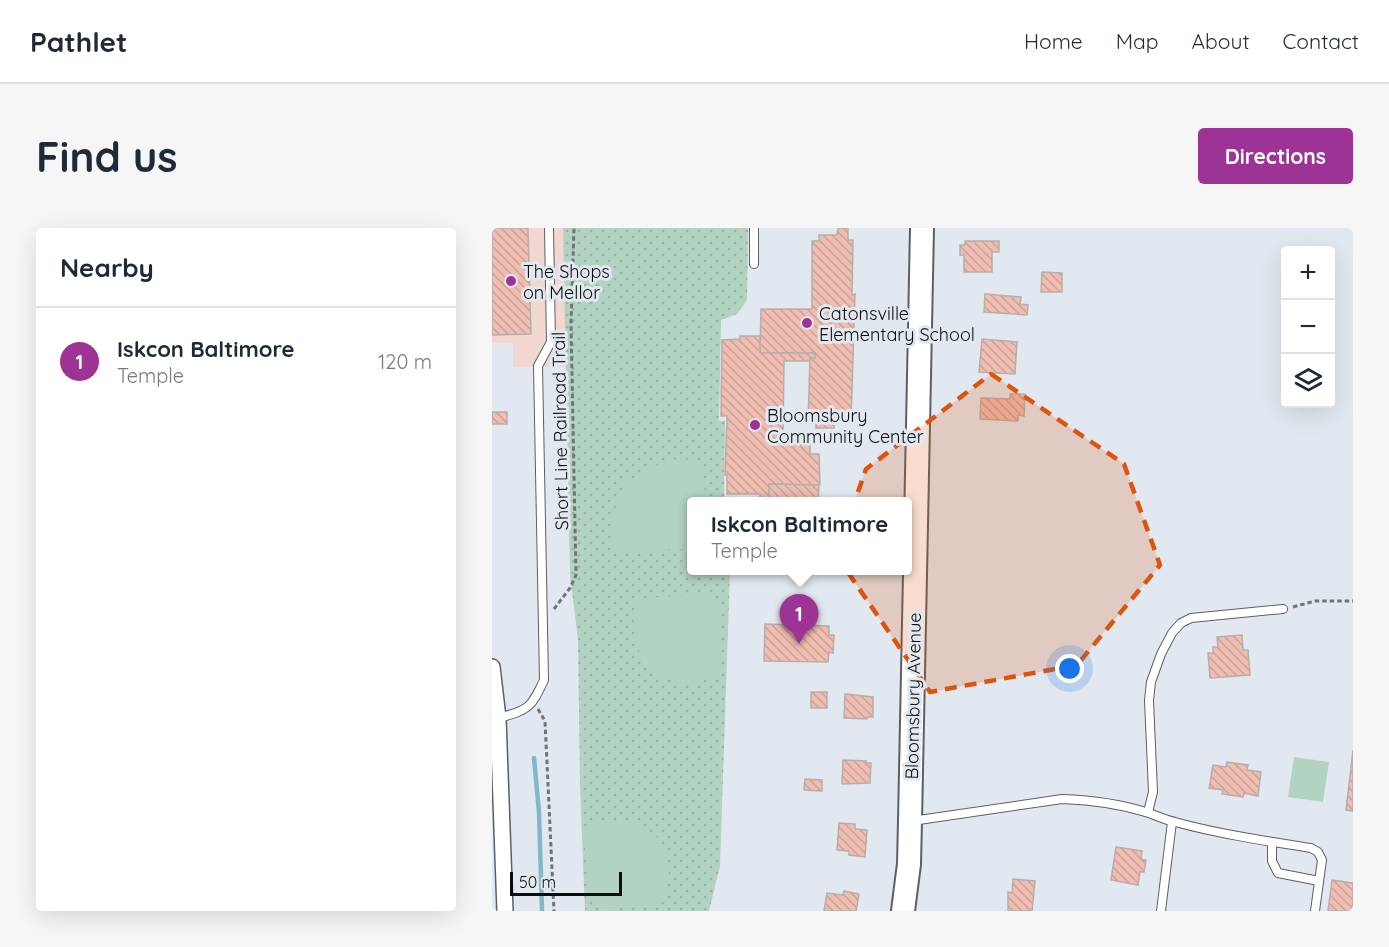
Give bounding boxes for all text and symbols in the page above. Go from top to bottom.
text: Pathlet [30,24,127,59]
text: Home [1024,28,1083,54]
text: Map [1116,28,1159,54]
text: About [1192,28,1250,54]
text: Contact [1283,28,1359,54]
button: Directions [1198,128,1353,184]
text: Find us [36,130,178,183]
map controls [1281,246,1335,408]
button: + [1281,246,1335,300]
text: Nearby [60,251,154,284]
place label: The Shops on Mellor [523,260,610,304]
marker: The Shops on Mellor [504,274,518,288]
button: − [1281,300,1335,354]
place label: Catonsville Elementary School [819,302,975,346]
marker: Catonsville Elementary School [800,316,814,330]
street label: Short Line Railroad Trail [547,331,573,531]
text: Iskcon Baltimore [117,335,294,363]
text: 1 [76,349,83,374]
text: 120 m [378,349,432,374]
button: layers [1281,354,1335,408]
text: Temple [117,363,184,388]
place label: Bloomsbury Community Center [767,404,924,448]
marker: Bloomsbury Community Center [748,418,762,432]
popup [687,497,912,575]
text: Iskcon Baltimore [711,510,888,538]
text: Temple [711,538,778,563]
pin: 1 [780,594,818,644]
street label: Bloomsbury Avenue [900,612,926,780]
your location [1055,654,1084,683]
scale bar [510,869,622,896]
text: 50 m [519,872,556,892]

